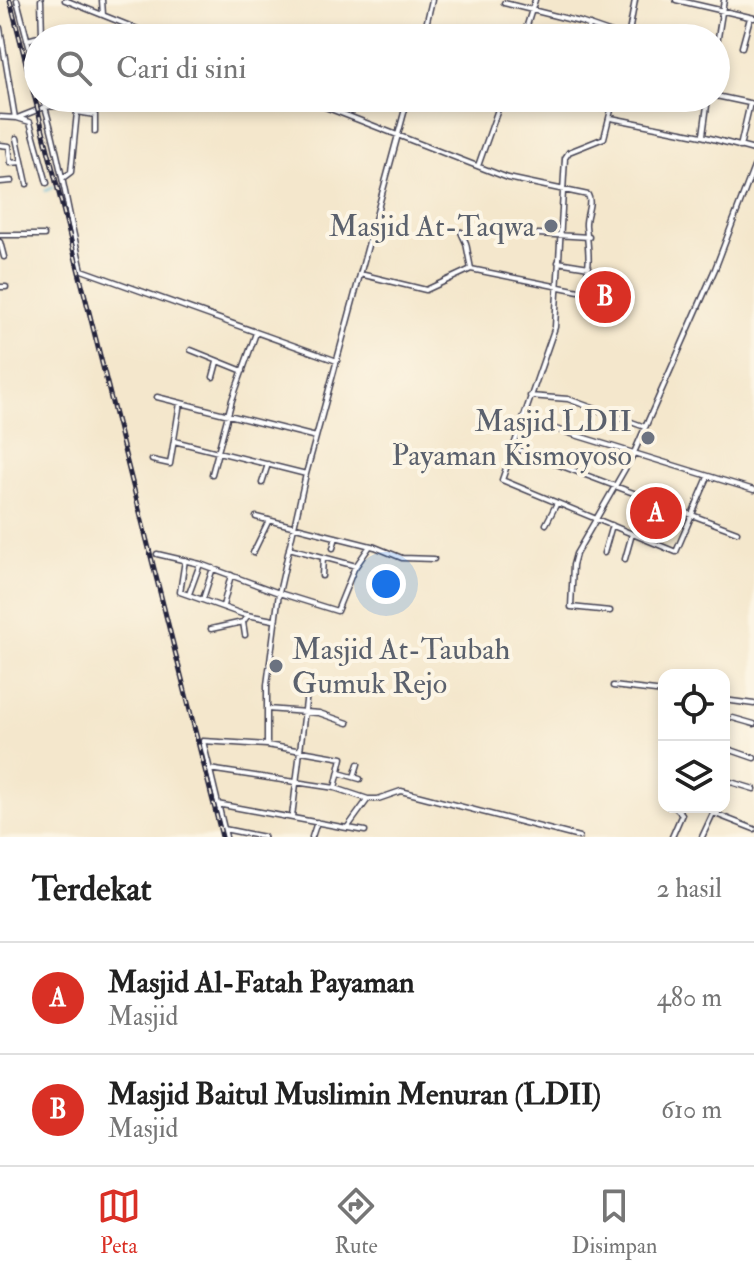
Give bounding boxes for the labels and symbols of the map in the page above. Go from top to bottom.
place label: Masjid At-Taqwa [329,208,536,245]
marker: Masjid At-Taqwa [542,217,560,235]
pin: B [579,267,631,327]
place label: Masjid LDII Payaman Kismoyoso [391,403,632,474]
marker: Masjid LDII Payaman Kismoyoso [639,429,657,447]
pin: A [630,483,682,543]
your location [366,564,406,604]
place label: Masjid At-Taubah Gumuk Rejo [292,631,511,702]
marker: Masjid At-Taubah Gumuk Rejo [267,657,285,675]

